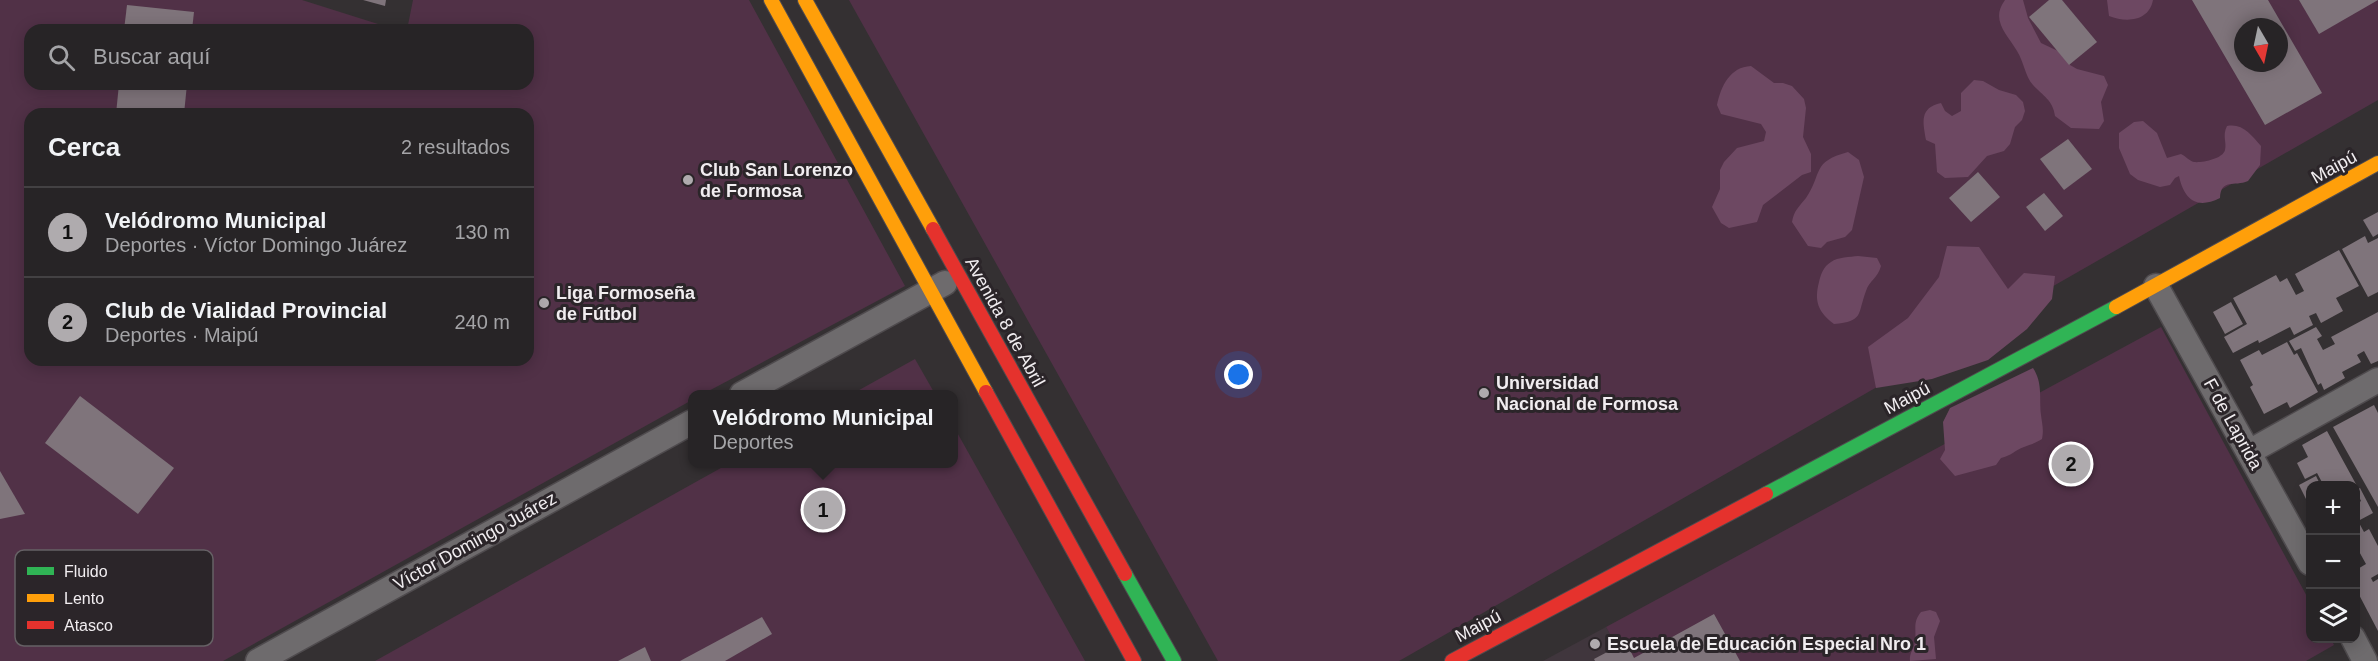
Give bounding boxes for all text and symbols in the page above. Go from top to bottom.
north arrow [2234,18,2288,72]
search box [24,24,534,90]
icon: search [45,41,78,74]
text: Buscar aquí [93,44,210,69]
text: Cerca [48,132,120,162]
text: 2 resultados [401,136,510,158]
street label: Maipú [2308,146,2360,188]
place label: Club San Lorenzo de Formosa [700,160,853,201]
marker: Club San Lorenzo de Formosa [681,173,695,187]
text: Velódromo Municipal [105,208,326,233]
text: 1 [62,221,73,243]
text: 130 m [454,221,510,243]
text: Deportes · Víctor Domingo Juárez [105,234,407,256]
street label: Avenida 8 de Abril [961,254,1049,390]
place label: Liga Formoseña de Fútbol [556,283,696,324]
marker: Liga Formoseña de Fútbol [537,296,551,310]
text: Club de Vialidad Provincial [105,298,387,323]
text: 2 [62,311,73,333]
text: 240 m [454,311,510,333]
text: Deportes · Maipú [105,324,258,346]
your location [1224,360,1253,389]
place label: Universidad Nacional de Formosa [1496,373,1679,414]
street label: F de Laprida [2200,375,2267,474]
street label: Maipú [1881,378,1933,418]
marker: Universidad Nacional de Formosa [1477,386,1491,400]
popup [688,390,958,468]
text: Velódromo Municipal [712,405,934,430]
text: Deportes [712,431,794,453]
pin: 2 [2052,442,2090,486]
map controls [2306,481,2360,643]
button: + [2306,481,2360,535]
street label: Víctor Domingo Juárez [390,488,560,594]
pin: 1 [804,488,842,532]
button: − [2306,535,2360,589]
legend [15,550,213,646]
text: Fluido [64,563,108,580]
button: layers [2306,589,2360,643]
text: Lento [64,590,104,607]
street label: Maipú [1452,606,1504,646]
text: Atasco [64,617,113,634]
place label: Escuela de Educación Especial Nro 1 [1607,634,1926,654]
marker: Escuela de Educación Especial Nro 1 [1588,637,1602,651]

